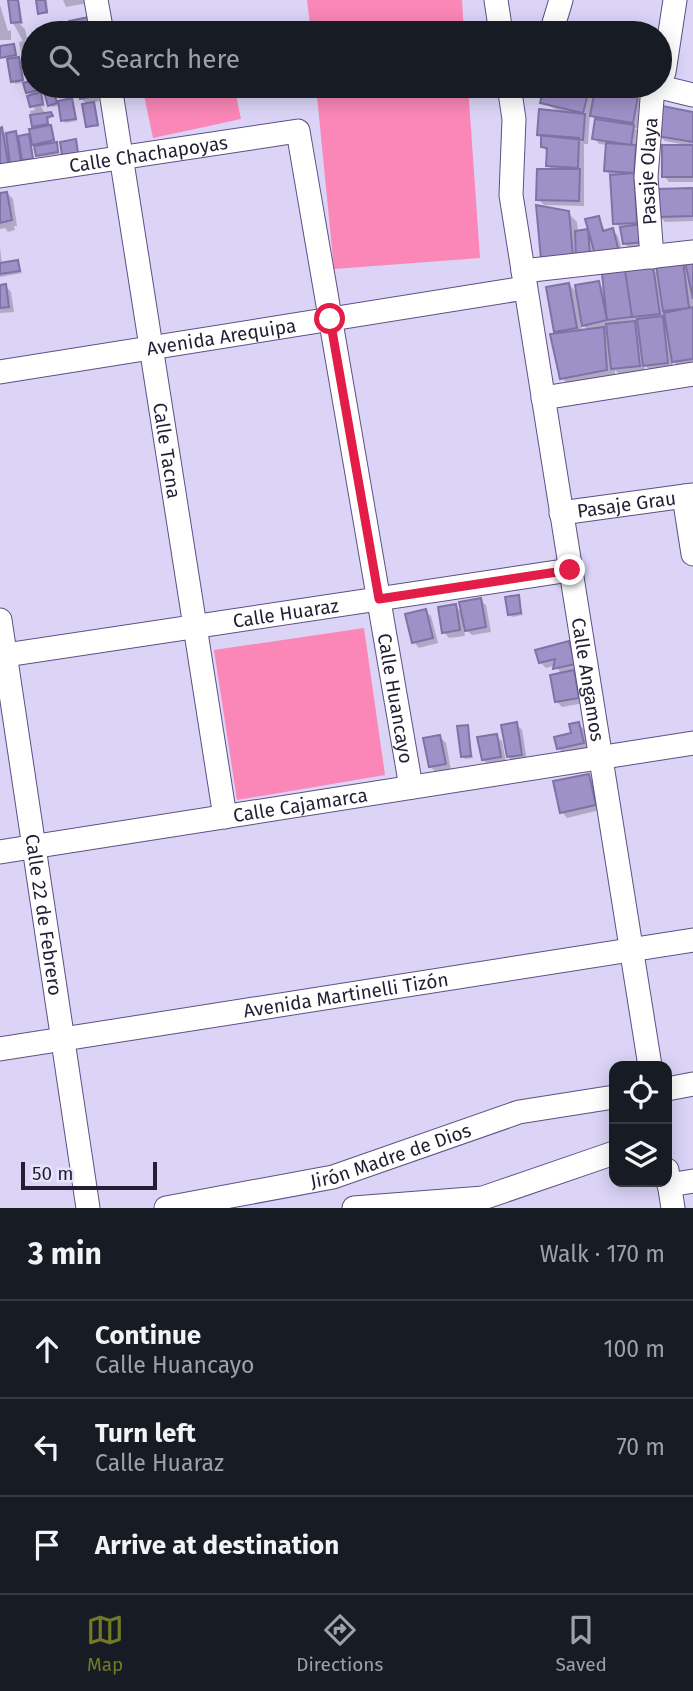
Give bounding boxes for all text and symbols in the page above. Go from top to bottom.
search box [21,21,672,98]
icon: search [45,41,83,79]
text: Search here [101,44,240,75]
street label: Pasaje Olaya [634,117,662,226]
street label: Calle Chachapoyas [67,130,229,177]
route start [314,303,345,334]
street label: Avenida Arequipa [145,313,298,360]
street label: Calle Tacna [148,401,186,500]
street label: Pasaje Grau [575,486,677,522]
route end [554,554,585,585]
street label: Calle Huaraz [231,594,340,632]
street label: Calle Angamos [567,616,610,743]
street label: Calle Huancayo [373,631,418,765]
street label: Calle Cajamarca [231,783,369,827]
street label: Calle 22 de Febrero [21,832,68,997]
street label: Avenida Martinelli Tizón [242,967,450,1022]
map controls [609,1061,672,1187]
button: locate [609,1061,672,1124]
street label: Jirón Madre de Dios [308,1118,474,1193]
button: layers [609,1124,672,1187]
scale bar [21,1159,158,1191]
text: 50 m [32,1162,73,1185]
text: 3 min [28,1236,102,1272]
text: Walk · 170 m [540,1240,665,1268]
text: Continue [95,1320,201,1351]
icon: ahead [28,1330,66,1368]
text: 100 m [604,1335,665,1363]
text: Calle Huancayo [95,1351,255,1379]
text: Turn left [95,1418,196,1449]
icon: left [28,1428,66,1466]
text: 70 m [616,1433,665,1461]
text: Calle Huaraz [95,1449,224,1477]
icon: arrive [28,1526,66,1564]
text: Arrive at destination [95,1530,339,1561]
tab: Map [86,1611,124,1676]
tab: Directions [296,1611,383,1676]
tab: Saved [556,1611,607,1676]

